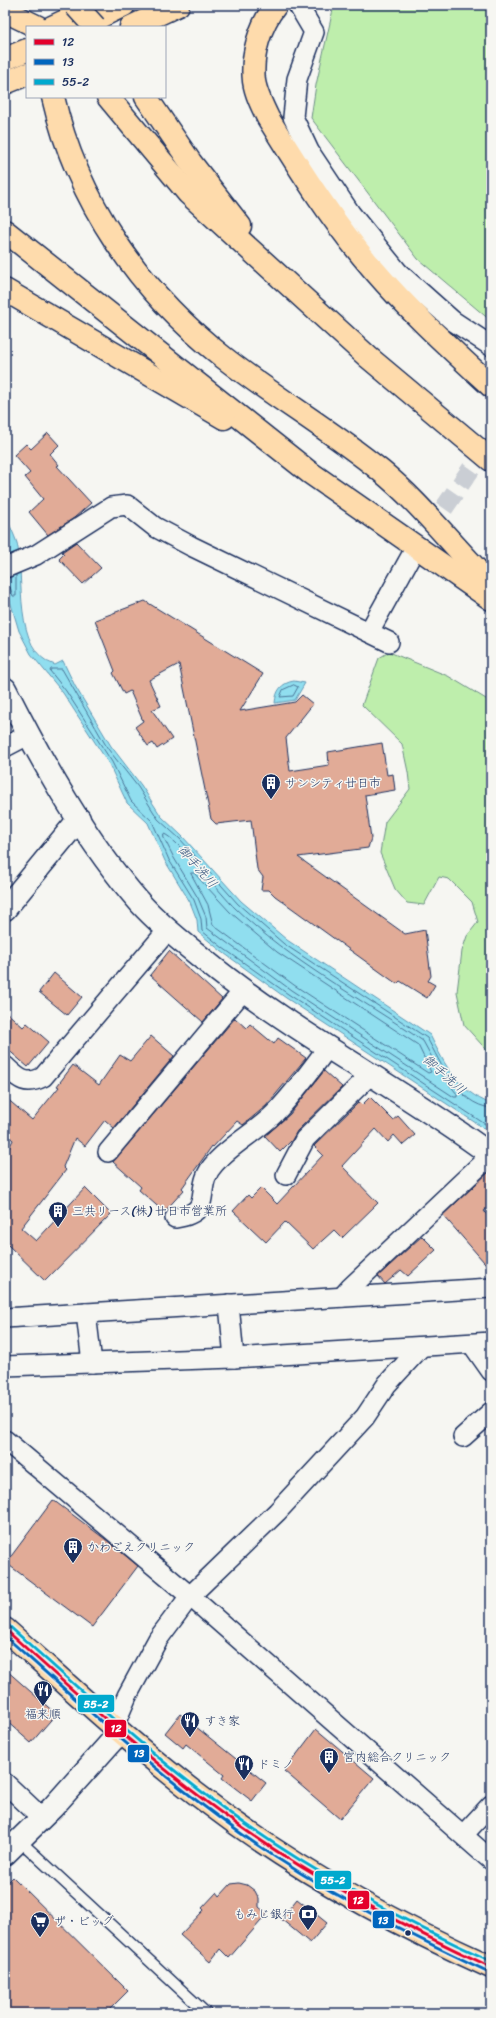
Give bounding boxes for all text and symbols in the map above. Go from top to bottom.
legend [26,26,166,98]
text: 12 [62,31,74,53]
text: 13 [62,51,74,73]
text: 55-2 [62,71,89,93]
building icon: サンシティ廿日市 [260,772,282,800]
place label: サンシティ廿日市 [285,772,381,794]
water label: 御手洗川 [172,839,223,894]
water label: 御手洗川 [418,1048,472,1100]
building icon: 三共リース(株) 廿日市営業所 [47,1200,69,1228]
place label: 三共リース(株) 廿日市営業所 [72,1200,227,1222]
building icon: かわごえクリニック [62,1536,84,1564]
place label: かわごえクリニック [87,1536,195,1558]
restaurant icon: 福来順 [32,1679,54,1707]
line badge: 55-2 [77,1694,115,1713]
text: 55-2 [84,1695,109,1714]
place label: 福来順 [25,1703,61,1725]
restaurant icon: すき家 [179,1710,201,1738]
place label: すき家 [204,1710,240,1732]
line badge: 12 [104,1719,127,1738]
text: 12 [110,1719,122,1738]
line badge: 13 [127,1744,150,1763]
text: 13 [134,1744,145,1763]
building icon: 宮内総合クリニック [318,1746,340,1774]
place label: 宮内総合クリニック [343,1746,451,1768]
restaurant icon: ドミノ [233,1753,255,1781]
place label: ドミノ [258,1753,294,1775]
line badge: 55-2 [314,1870,352,1890]
text: 55-2 [321,1871,346,1890]
line badge: 12 [347,1890,370,1910]
text: 12 [352,1891,364,1910]
place label: もみじ銀行 [234,1903,294,1925]
bank icon: もみじ銀行 [297,1903,319,1931]
supermarket icon: ザ・ビッグ [29,1910,51,1938]
place label: ザ・ビッグ [54,1910,114,1932]
line badge: 13 [372,1910,395,1929]
text: 13 [378,1911,389,1930]
unlabelled marker [403,1928,413,1938]

